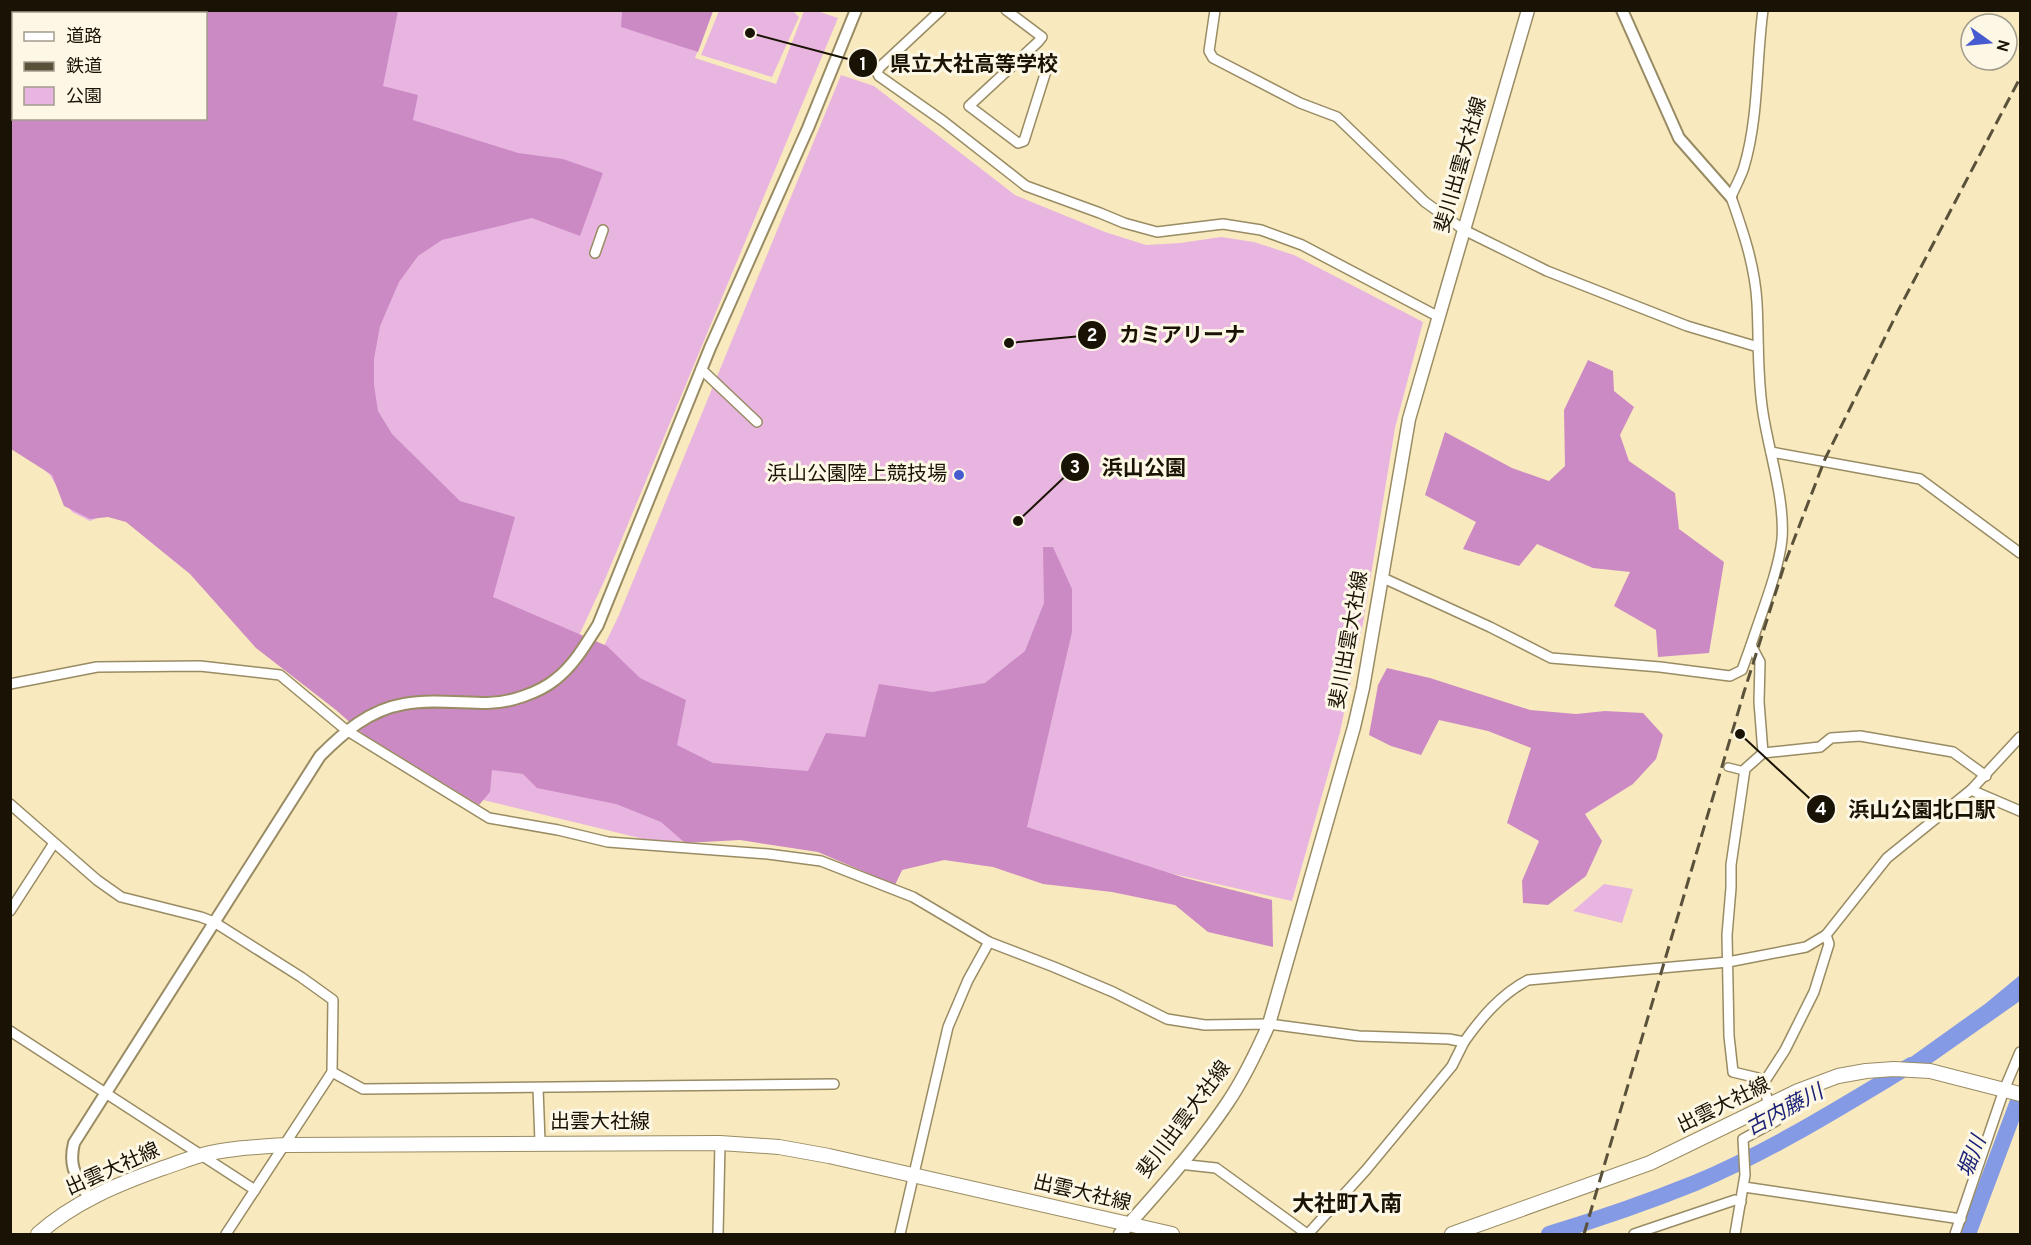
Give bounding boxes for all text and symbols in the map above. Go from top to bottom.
legend [12,12,207,120]
north arrow [1959,12,2019,72]
text: 道路 [66,26,102,49]
text: N [1990,37,2013,54]
callout: 県立大社高等学校 [848,44,1070,83]
text: 県立大社高等学校 [890,52,1058,79]
text: 1 [859,54,867,77]
text: 鉄道 [66,56,102,79]
text: 公園 [66,86,102,109]
street label: 斐川出雲大社線 [1430,94,1494,236]
callout: カミアリーナ [1077,315,1257,354]
text: カミアリーナ [1119,323,1245,350]
text: 2 [1086,325,1098,348]
callout: 浜山公園 [1060,448,1198,487]
text: 浜山公園 [1102,456,1186,483]
text: 3 [1070,457,1080,480]
place label: 浜山公園陸上競技場 [767,462,947,488]
marker: 浜山公園陸上競技場 [952,468,966,482]
street label: 斐川出雲大社線 [1325,569,1375,711]
callout: 浜山公園北口駅 [1806,790,2007,829]
text: 浜山公園北口駅 [1849,798,1996,825]
text: 4 [1815,799,1827,822]
street label: 斐川出雲大社線 [1132,1056,1238,1184]
street label: 出雲大社線 [1673,1072,1775,1140]
water label: 古内藤川 [1742,1078,1830,1143]
street label: 出雲大社線 [550,1110,650,1136]
water label: 堀川 [1953,1131,1994,1181]
street label: 出雲大社線 [62,1138,164,1202]
street label: 出雲大社線 [1030,1170,1134,1218]
district label: 大社町入南 [1292,1192,1402,1219]

